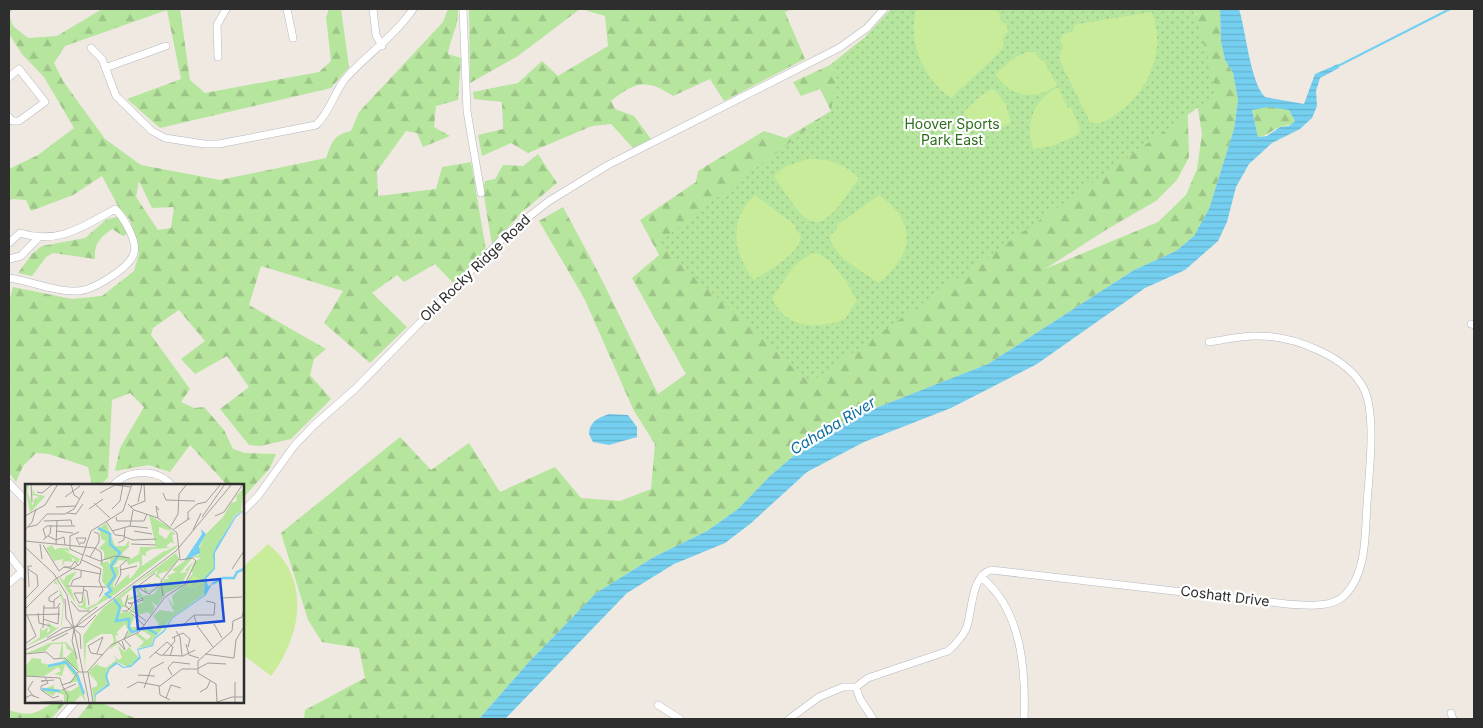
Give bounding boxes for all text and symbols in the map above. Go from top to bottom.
park label: Hoover Sports Park East [904,115,1000,148]
street label: Old Rocky Ridge Road [416,211,533,325]
water label: Cahaba River [786,392,879,459]
inset map [25,484,244,703]
street label: Coshatt Drive [1180,582,1271,609]

